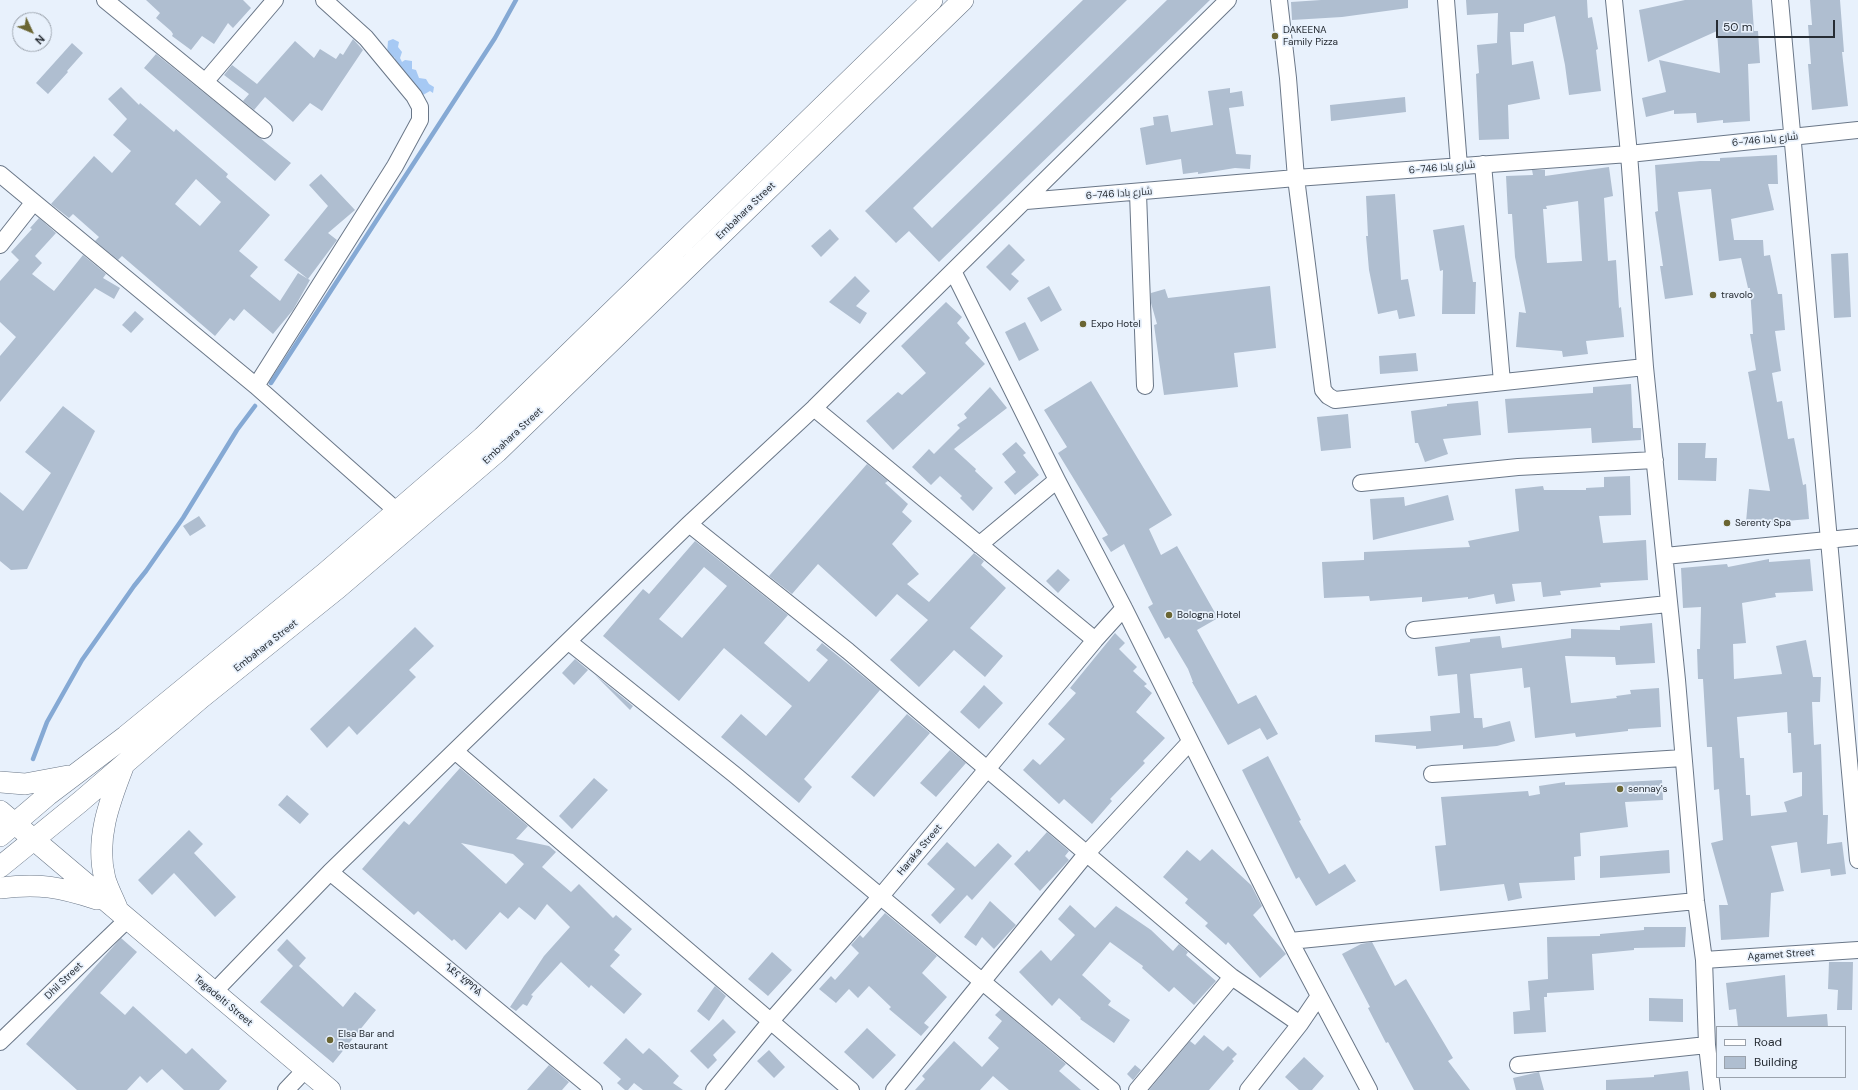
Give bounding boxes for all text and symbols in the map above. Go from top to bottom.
north arrow [12,12,52,52]
scale bar [1718,12,1837,38]
text: 50 m [1723,19,1752,35]
place label: DAKEENA Family Pizza [1283,24,1338,48]
marker: DAKEENA Family Pizza [1270,31,1280,41]
text: N [32,32,48,47]
street label: شارع بادا 746-6 [1731,131,1799,149]
street label: شارع بادا 746-6 [1408,159,1476,177]
street label: Embahara Street [714,180,778,242]
street label: شارع بادا 746-6 [1085,186,1153,202]
place label: travolo [1721,289,1753,301]
marker: travolo [1708,290,1718,300]
place label: Expo Hotel [1091,318,1141,330]
marker: Expo Hotel [1078,319,1088,329]
street label: Embahara Street [481,405,545,467]
place label: Serenty Spa [1735,517,1791,529]
marker: Serenty Spa [1722,518,1732,528]
place label: Bologna Hotel [1177,609,1241,621]
marker: Bologna Hotel [1164,610,1174,620]
street label: Embahara Street [232,617,300,675]
place label: sennay's [1628,783,1668,795]
marker: sennay's [1615,784,1625,794]
street label: Haraka Street [895,822,945,878]
street label: Agamet Street [1747,947,1815,963]
street label: Dhil Street [42,960,86,1002]
street label: ጎደና ሂምቦል [442,961,484,999]
street label: Tegadelti Street [191,973,255,1029]
legend [1716,1026,1846,1078]
place label: Elsa Bar and Restaurant [338,1028,394,1052]
text: Road [1754,1034,1782,1050]
marker: Elsa Bar and Restaurant [325,1035,335,1045]
text: Building [1754,1054,1798,1070]

